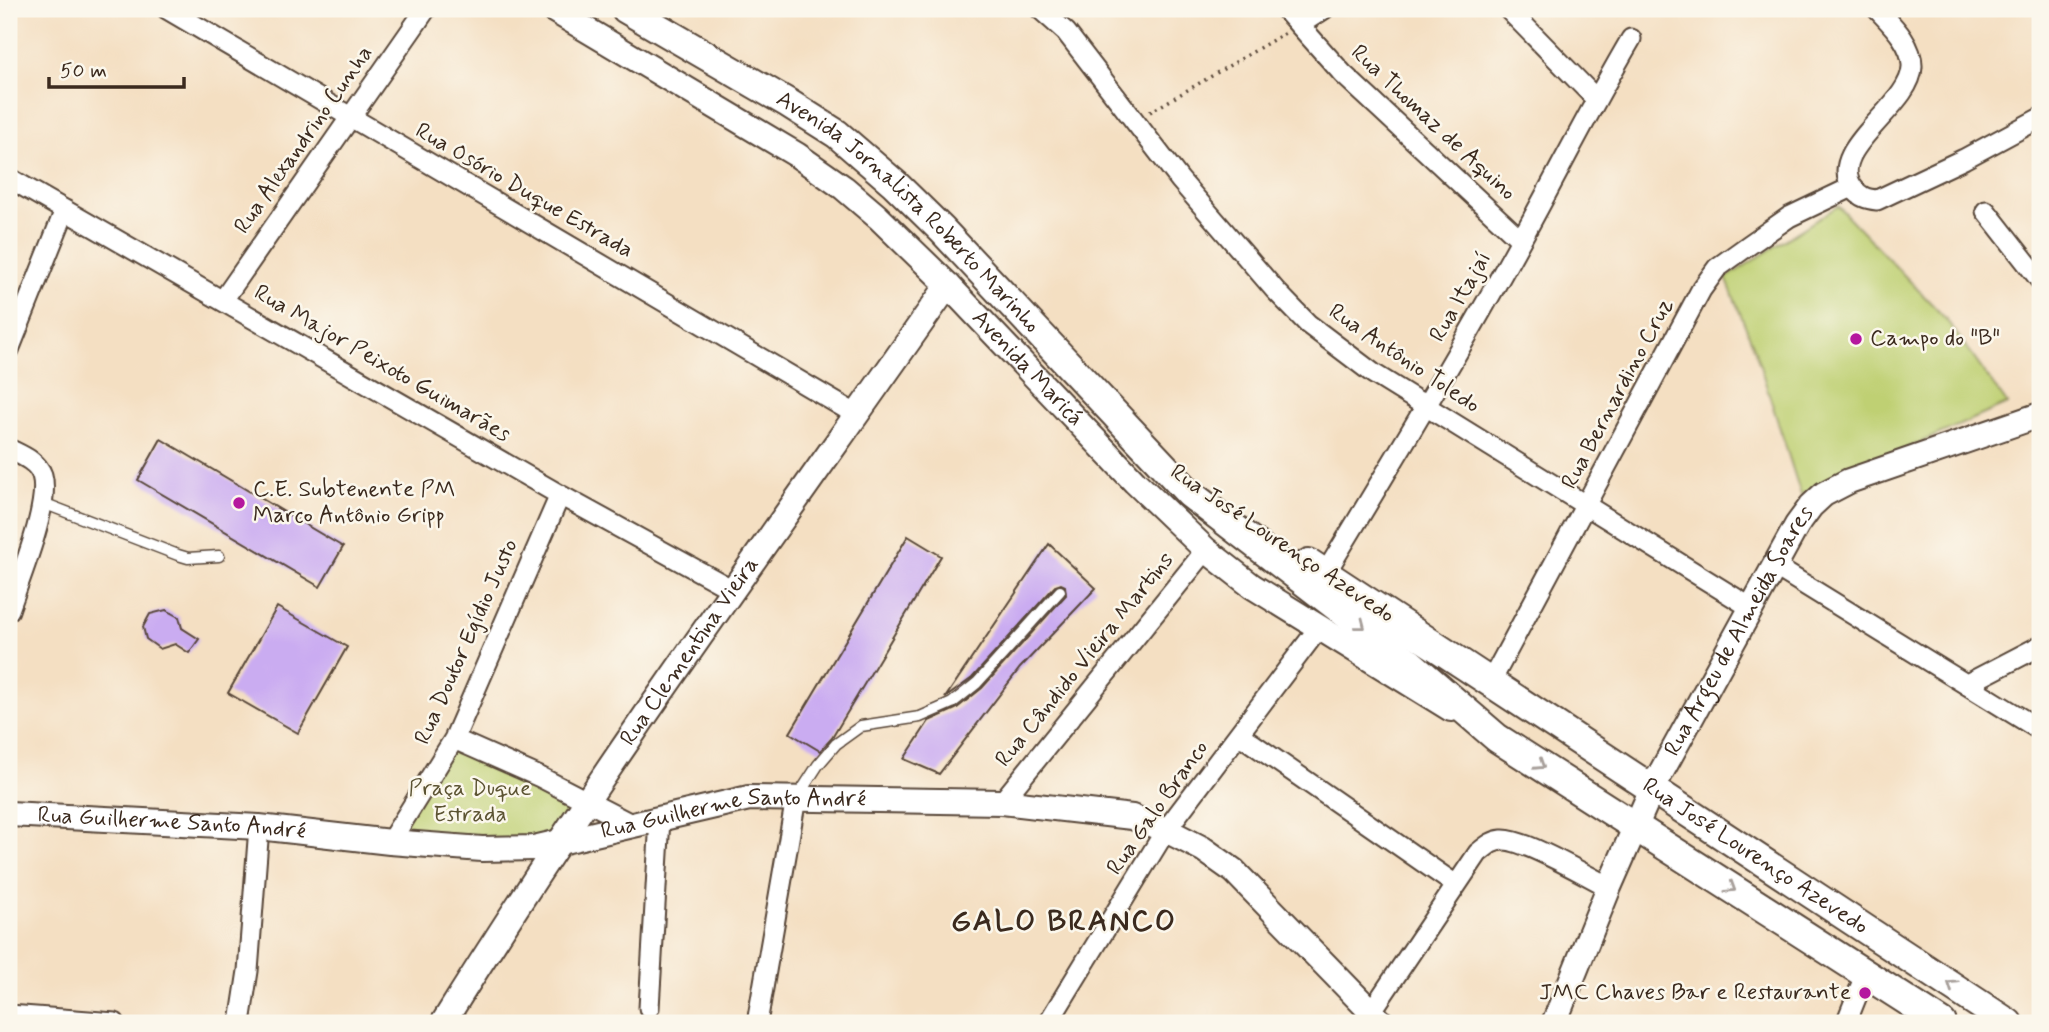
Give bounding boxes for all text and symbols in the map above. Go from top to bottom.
street label: Rua Thomaz de Aquino [1344,38,1522,208]
street label: Rua Alexandrino Cunha [228,40,380,240]
scale bar [49,46,184,90]
text: 50 m [60,57,107,85]
street label: Avenida Jornalista Roberto Marinho [771,84,1046,340]
street label: Rua Osório Duque Estrada [409,116,639,266]
street label: Rua Itajaí [1423,246,1499,348]
street label: Rua Major Peixoto Guimarães [248,278,516,450]
street label: Rua Bernardino Cruz [1555,293,1681,495]
street label: Rua Antônio Toledo [1322,297,1486,421]
street label: Avenida Maricá [965,304,1090,433]
place label: Campo do "B" [1870,324,2000,354]
marker: Campo do "B" [1848,331,1864,347]
street label: Rua José Lourenço Azevedo [1164,458,1400,630]
place label: C.E. Subtenente PM Marco Antônio Gripp [253,475,456,531]
marker: C.E. Subtenente PM Marco Antônio Gripp [231,495,247,511]
street label: Rua Argeu de Almeida Soares [1658,500,1821,762]
street label: Rua Doutor Egídio Justo [408,535,526,749]
street label: Rua Cândido Vieira Martins [989,546,1181,774]
street label: Rua Clementina Vieira [614,551,766,752]
one-way arrow [1353,617,1365,630]
street label: Rua Galo Branco [1100,735,1216,881]
one-way arrow [1532,757,1545,770]
street label: Rua José Lourenço Azevedo [1636,771,1874,942]
park label: Praça Duque Estrada [409,774,531,830]
street label: Rua Guilherme Santo André [598,783,866,847]
street label: Rua Guilherme Santo André [37,801,307,847]
one-way arrow [1723,880,1736,893]
district label: GALO BRANCO [951,902,1177,941]
place label: JMC Chaves Bar e Restaurante [1539,978,1851,1008]
one-way arrow [1947,981,1960,993]
marker: JMC Chaves Bar e Restaurante [1857,985,1873,1001]

